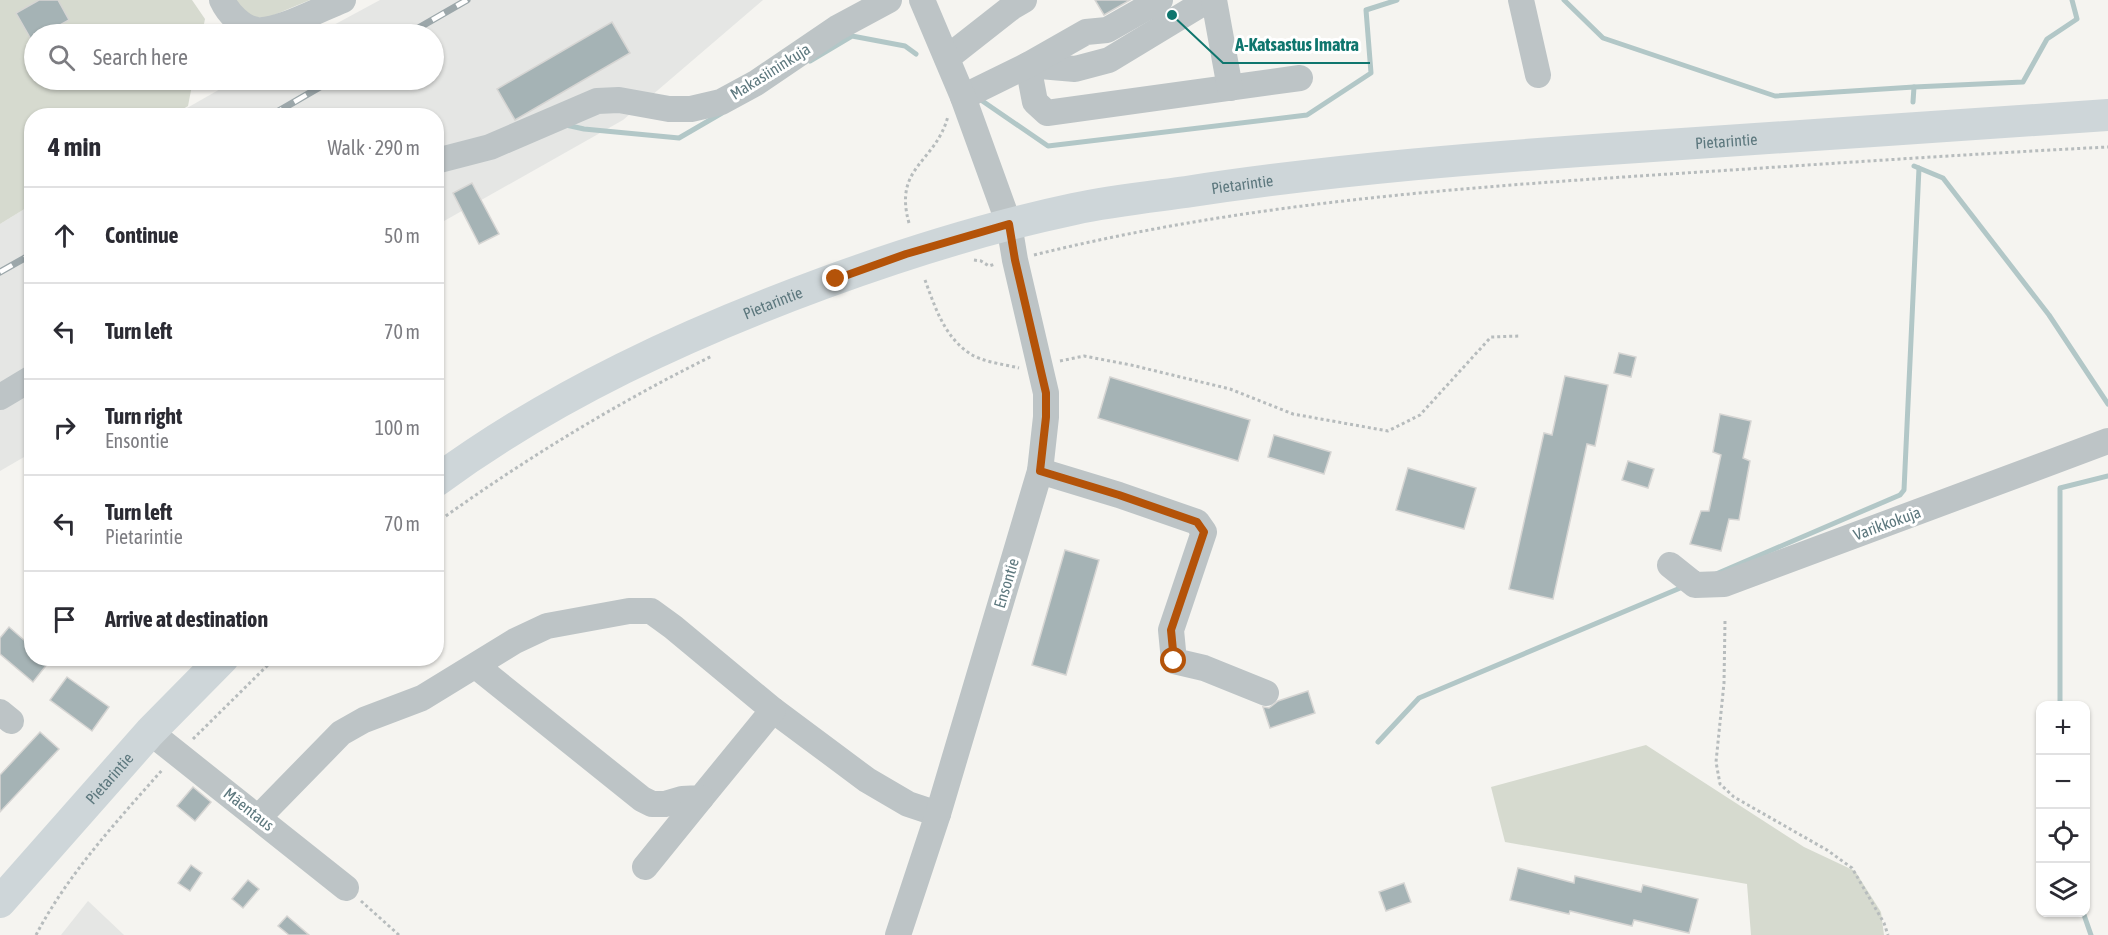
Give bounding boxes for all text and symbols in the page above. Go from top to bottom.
search box [24,24,444,90]
callout: A-Katsastus Imatra [1223,27,1370,63]
text: A-Katsastus Imatra [1234,34,1359,55]
street label: Makasiininkuja [727,39,814,104]
icon: search [45,41,78,74]
text: Search here [93,44,188,70]
street label: Pietarintie [1695,130,1758,152]
text: 4 min [48,132,101,162]
text: Walk · 290 m [328,136,420,159]
street label: Pietarintie [1210,171,1274,197]
icon: ahead [48,219,81,252]
text: Continue [105,222,179,248]
text: 50 m [384,224,420,247]
route end [822,265,848,291]
street label: Pietarintie [740,283,805,322]
icon: left [48,315,81,348]
text: Turn left [105,318,172,344]
text: 70 m [384,320,420,343]
text: Turn right [105,403,182,429]
icon: right [48,411,81,444]
text: 100 m [375,416,420,439]
text: Ensontie [105,429,169,452]
text: Turn left [105,499,172,525]
street label: Varikkokuja [1851,503,1923,544]
icon: left [48,507,81,540]
text: 70 m [384,512,420,535]
text: Pietarintie [105,525,183,548]
street label: Ensontie [990,556,1022,610]
icon: arrive [48,603,81,636]
text: Arrive at destination [105,606,268,632]
route start [1160,647,1186,673]
map controls [2036,701,2090,917]
button: + [2036,701,2090,755]
street label: Pietarintie [82,749,137,808]
button: − [2036,755,2090,809]
street label: Mäentaus [220,784,278,834]
button: locate [2036,809,2090,863]
button: layers [2036,863,2090,917]

